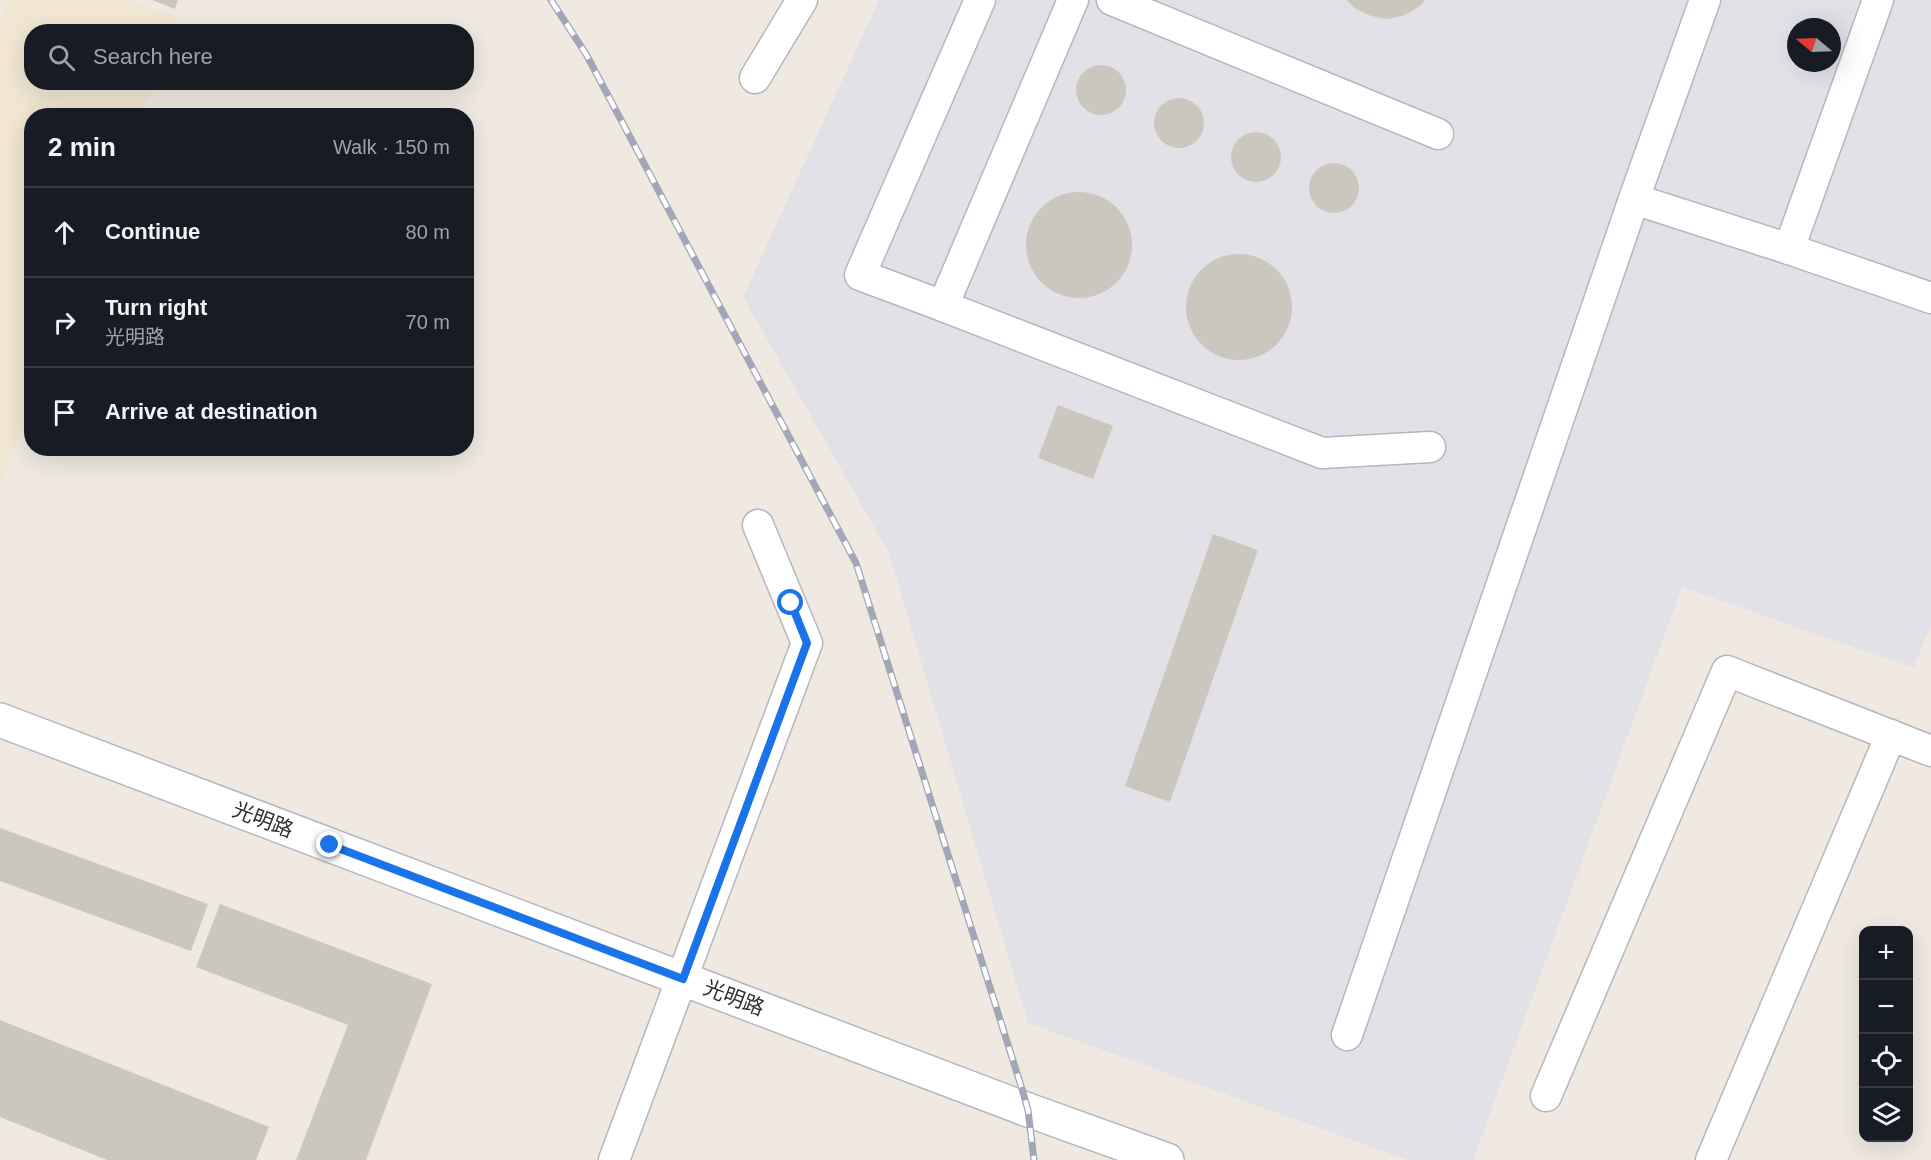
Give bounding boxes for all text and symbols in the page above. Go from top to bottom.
north arrow [1787,18,1841,72]
search box [24,24,474,90]
icon: search [45,41,78,74]
text: Search here [93,44,213,69]
text: 2 min [48,132,116,162]
text: Walk · 150 m [333,136,450,158]
icon: ahead [48,216,81,249]
text: Continue [105,219,200,244]
text: 80 m [406,221,450,243]
text: Turn right [105,295,207,320]
icon: right [48,306,81,339]
text: 70 m [406,311,450,333]
text: 光明路 [105,326,165,348]
icon: arrive [48,396,81,429]
text: Arrive at destination [105,399,318,424]
route start [777,589,803,615]
street label: 光明路 [230,798,297,842]
route end [316,831,342,857]
map controls [1859,926,1913,1142]
button: + [1859,926,1913,980]
street label: 光明路 [701,976,768,1020]
button: − [1859,980,1913,1034]
button: locate [1859,1034,1913,1088]
button: layers [1859,1088,1913,1142]

